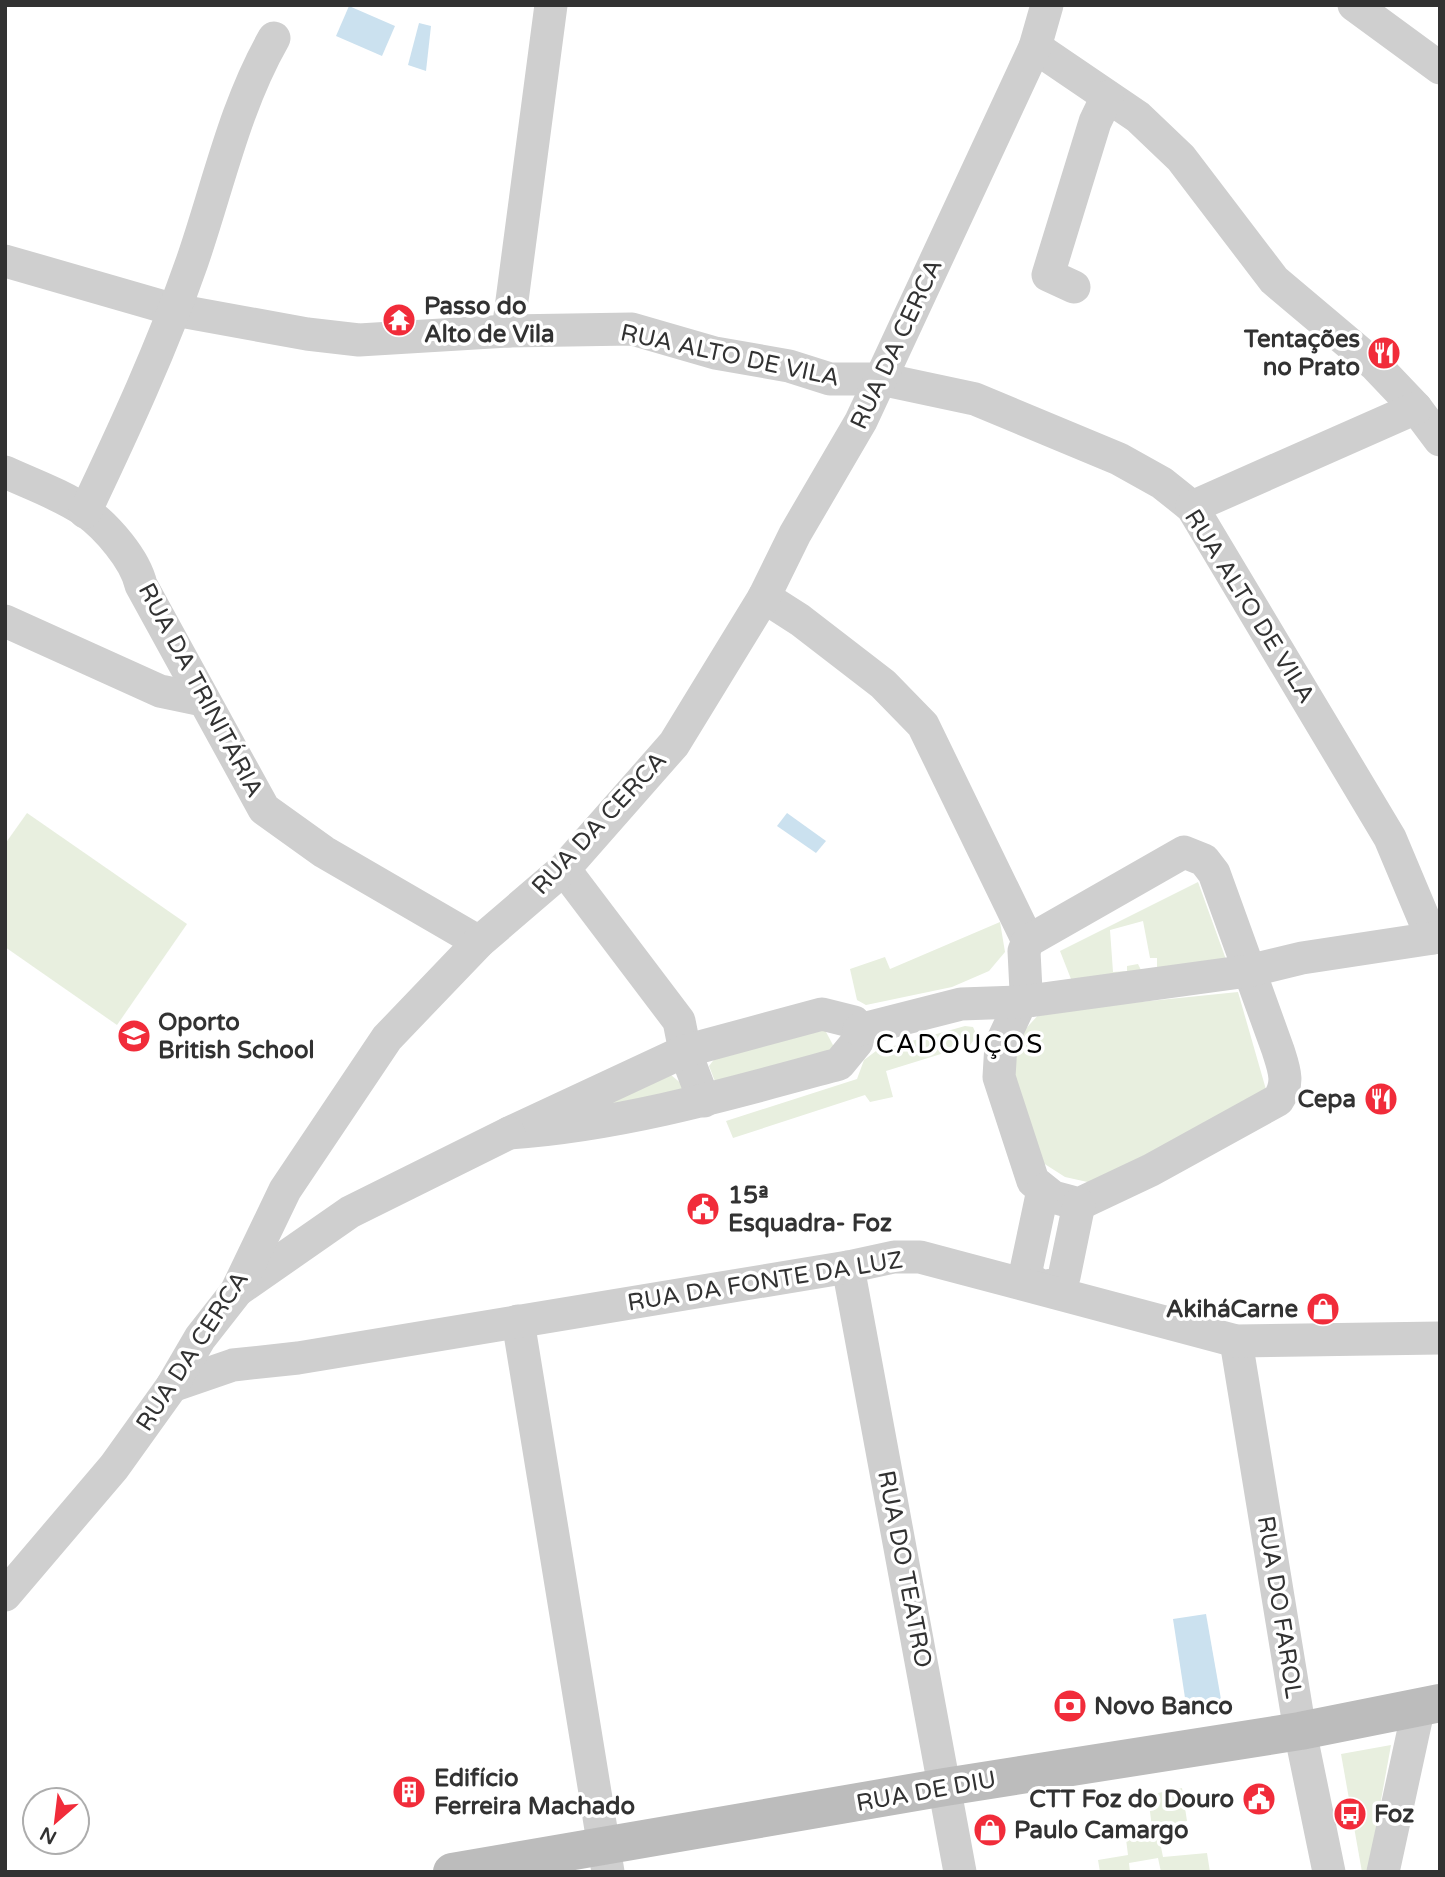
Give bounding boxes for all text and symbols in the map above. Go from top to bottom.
street label: RUA DA CERCA [844,255,949,434]
place label: Passo do Alto de Vila [424,292,554,349]
temple icon: Passo do Alto de Vila [380,301,418,339]
street label: RUA ALTO DE VILA [618,318,842,393]
place label: Tentações no Prato [1243,325,1360,382]
restaurant icon: Tentações no Prato [1365,334,1403,372]
street label: RUA ALTO DE VILA [1178,504,1321,709]
street label: RUA DA TRINITÁRIA [132,578,270,802]
street label: RUA DA CERCA [526,746,673,901]
place label: Oporto British School [158,1008,315,1065]
school or university icon: Oporto British School [115,1017,153,1055]
district label: CADOUÇOS [876,1029,1044,1060]
restaurant icon: Cepa [1362,1080,1400,1118]
place label: Cepa [1297,1085,1356,1114]
place label: 15ª Esquadra- Foz [728,1181,892,1238]
public building icon: 15ª Esquadra- Foz [684,1190,722,1228]
street label: RUA DA FONTE DA LUZ [625,1245,905,1318]
street label: RUA DA CERCA [130,1266,255,1437]
shop icon: AkiháCarne [1304,1290,1342,1328]
place label: AkiháCarne [1166,1295,1298,1324]
street label: RUA DO TEATRO [871,1468,938,1670]
street label: RUA DO FAROL [1251,1514,1308,1701]
bank icon: Novo Banco [1051,1687,1089,1725]
place label: Novo Banco [1094,1692,1233,1721]
place label: Edifício Ferreira Machado [434,1764,635,1821]
street label: RUA DE DIU [854,1765,998,1818]
building icon: Edifício Ferreira Machado [390,1773,428,1811]
public building icon: CTT Foz do Douro [1240,1780,1278,1818]
place label: CTT Foz do Douro [1029,1785,1234,1814]
north arrow [21,1786,91,1856]
bus stop icon: Foz [1331,1795,1369,1833]
place label: Foz [1374,1800,1414,1829]
shop icon: Paulo Camargo [971,1811,1009,1849]
place label: Paulo Camargo [1014,1816,1189,1845]
text: N [37,1822,60,1848]

